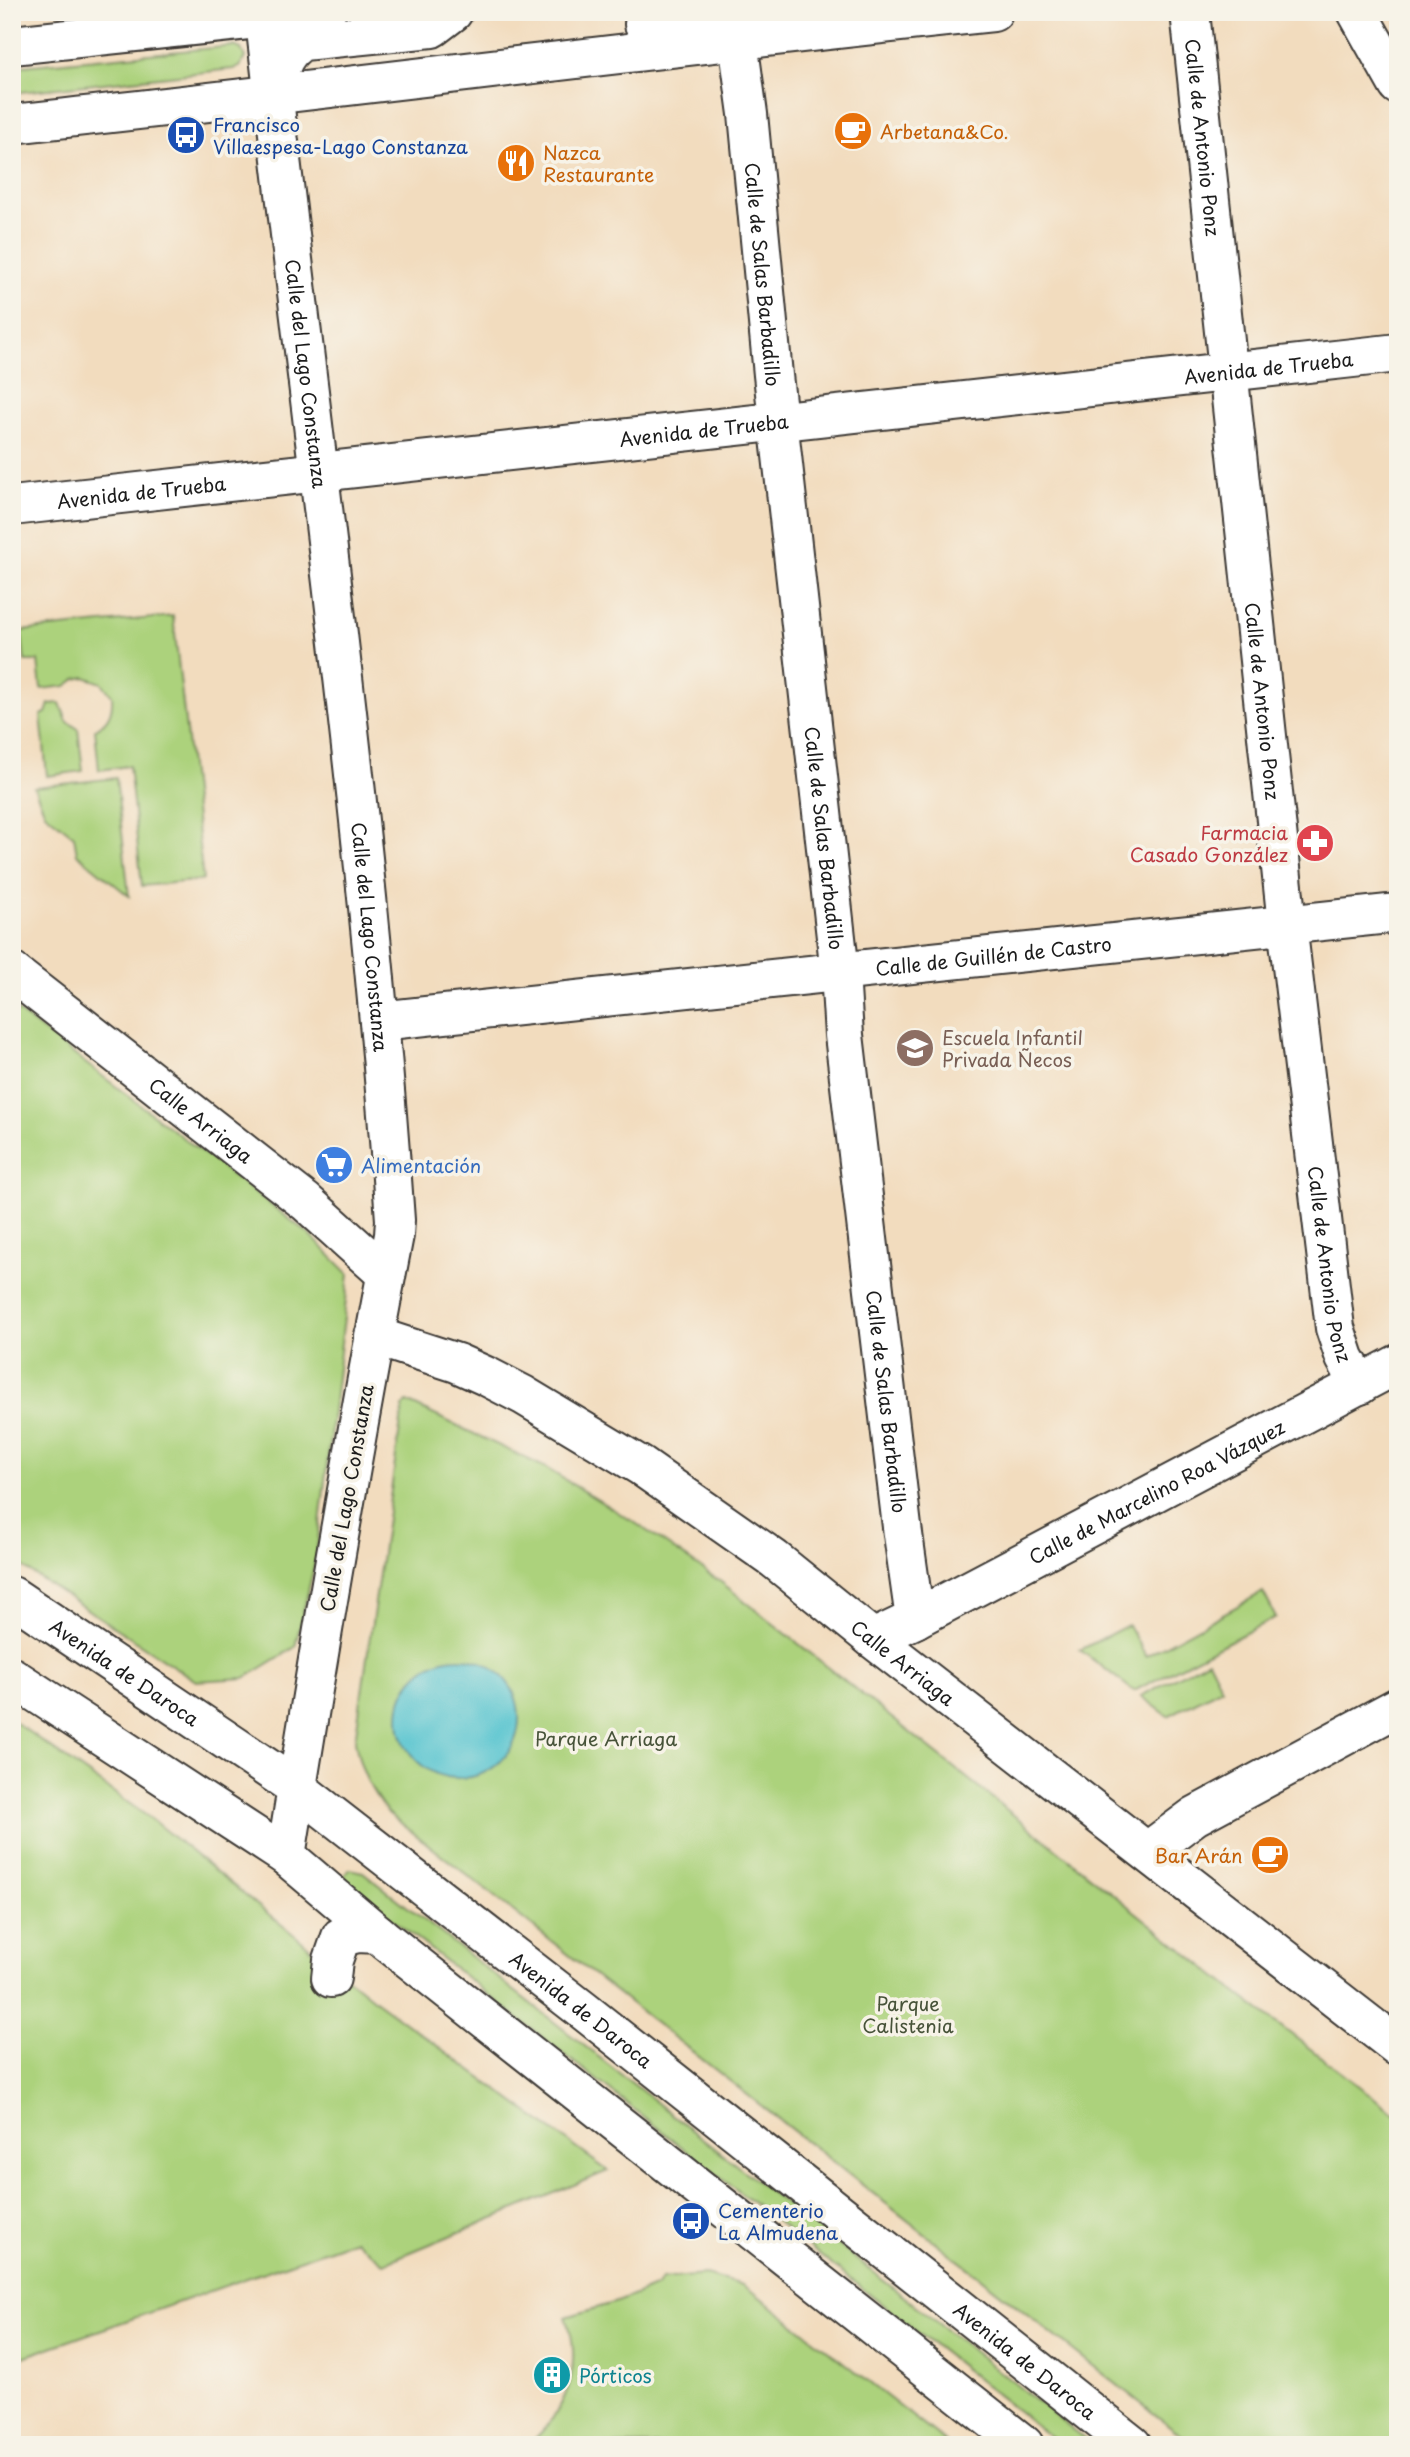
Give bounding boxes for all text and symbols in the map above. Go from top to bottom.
street label: Calle de Antonio Ponz [1179,37,1228,237]
place label: Francisco Villaespesa-Lago Constanza [213,110,468,160]
cafe icon: Arbetana&Co. [832,110,874,152]
bus stop icon: Francisco Villaespesa-Lago Constanza [165,114,207,156]
place label: Arbetana&Co. [880,117,1009,145]
place label: Nazca Restaurante [543,138,654,188]
restaurant icon: Nazca Restaurante [495,142,537,184]
street label: Calle de Salas Barbadillo [739,161,788,388]
street label: Calle del Lago Constanza [279,257,335,490]
street label: Avenida de Trueba [1182,344,1355,391]
street label: Avenida de Trueba [618,406,790,453]
street label: Avenida de Trueba [55,468,227,515]
street label: Calle de Antonio Ponz [1239,601,1288,801]
street label: Calle de Salas Barbadillo [798,725,851,951]
place label: Farmacia Casado González [1130,818,1288,868]
street label: Calle del Lago Constanza [345,821,396,1053]
pharmacy icon: Farmacia Casado González [1294,822,1336,864]
street label: Calle de Guillén de Castro [874,929,1113,982]
place label: Escuela Infantil Privada Ñecos [942,1023,1083,1073]
school or university icon: Escuela Infantil Privada Ñecos [894,1027,936,1069]
street label: Calle Arriaga [143,1070,259,1169]
supermarket icon: Alimentación [313,1144,355,1186]
place label: Alimentación [361,1151,481,1179]
street label: Calle de Antonio Ponz [1302,1164,1359,1366]
street label: Calle de Salas Barbadillo [860,1288,914,1515]
street label: Calle del Lago Constanza [312,1382,380,1614]
street label: Calle de Marcelino Roa Vázquez [1023,1412,1289,1571]
street label: Avenida de Daroca [45,1612,205,1733]
street label: Calle Arriaga [845,1613,961,1712]
park label: Parque Arriaga [535,1724,677,1752]
cafe icon: Bar Arán [1249,1834,1291,1876]
place label: Bar Arán [1155,1841,1243,1869]
street label: Avenida de Daroca [504,1944,659,2074]
park label: Parque Calistenia [862,1989,954,2039]
place label: Cementerio La Almudena [718,2196,838,2246]
bus stop icon: Cementerio La Almudena [670,2200,712,2242]
street label: Avenida de Daroca [948,2295,1103,2426]
building icon: Pórticos [531,2354,573,2396]
place label: Pórticos [579,2361,652,2389]

